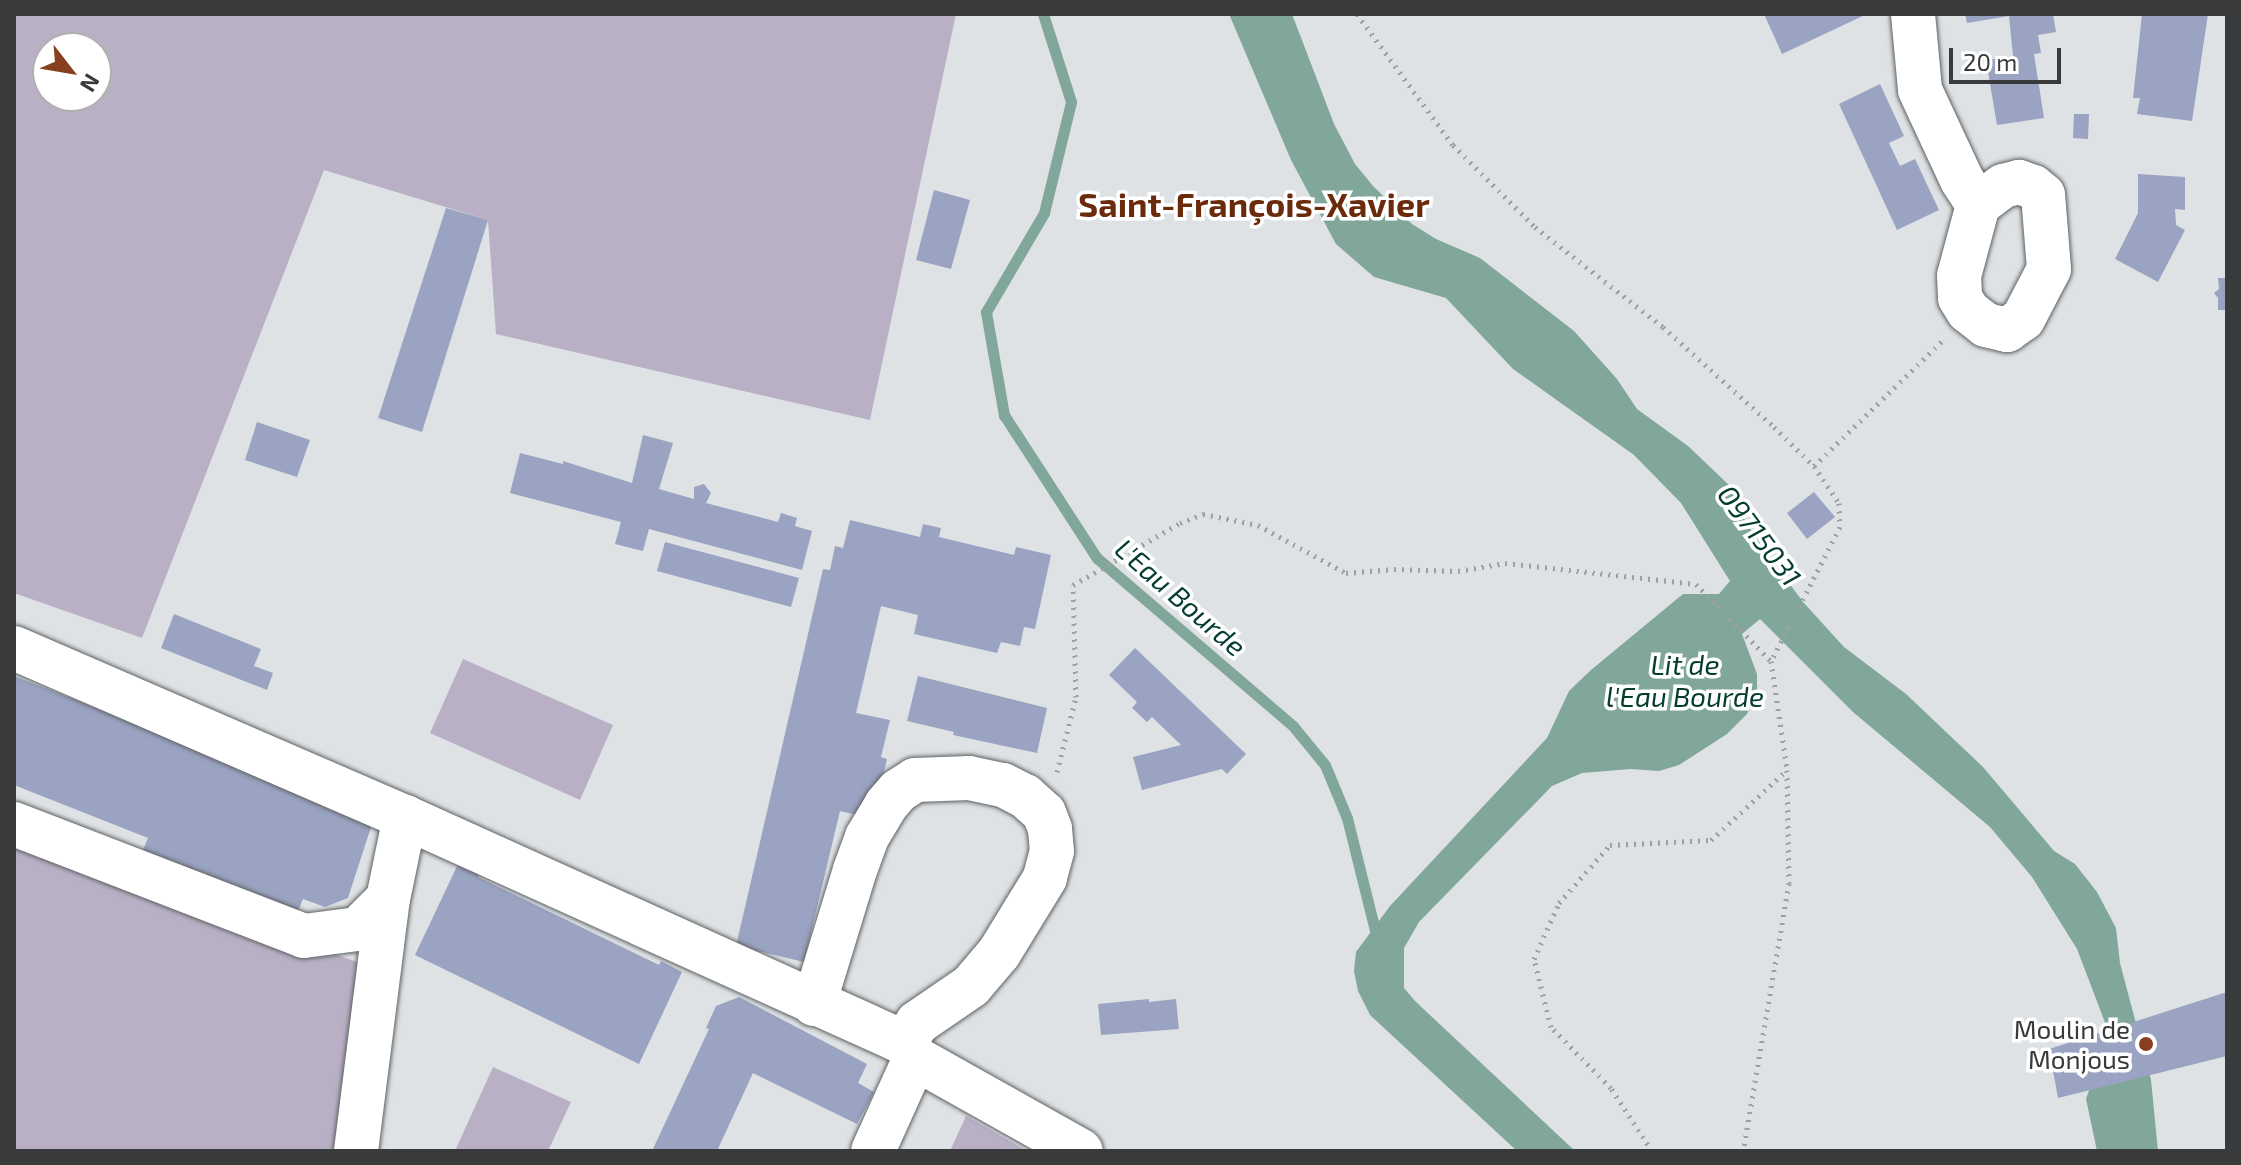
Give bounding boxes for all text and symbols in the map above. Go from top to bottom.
north arrow [32,32,112,112]
scale bar [1953,32,2065,82]
text: 20 m [1963,47,2017,76]
text: N [76,70,106,97]
district label: Saint-François-Xavier [1078,184,1430,224]
water label: O9715031 [1711,478,1809,592]
water label: L'Eau Bourde [1109,531,1253,663]
water label: Lit de l'Eau Bourde [1606,647,1764,713]
place label: Moulin de Monjous [2014,1013,2130,1074]
marker: Moulin de Monjous [2137,1035,2155,1053]

